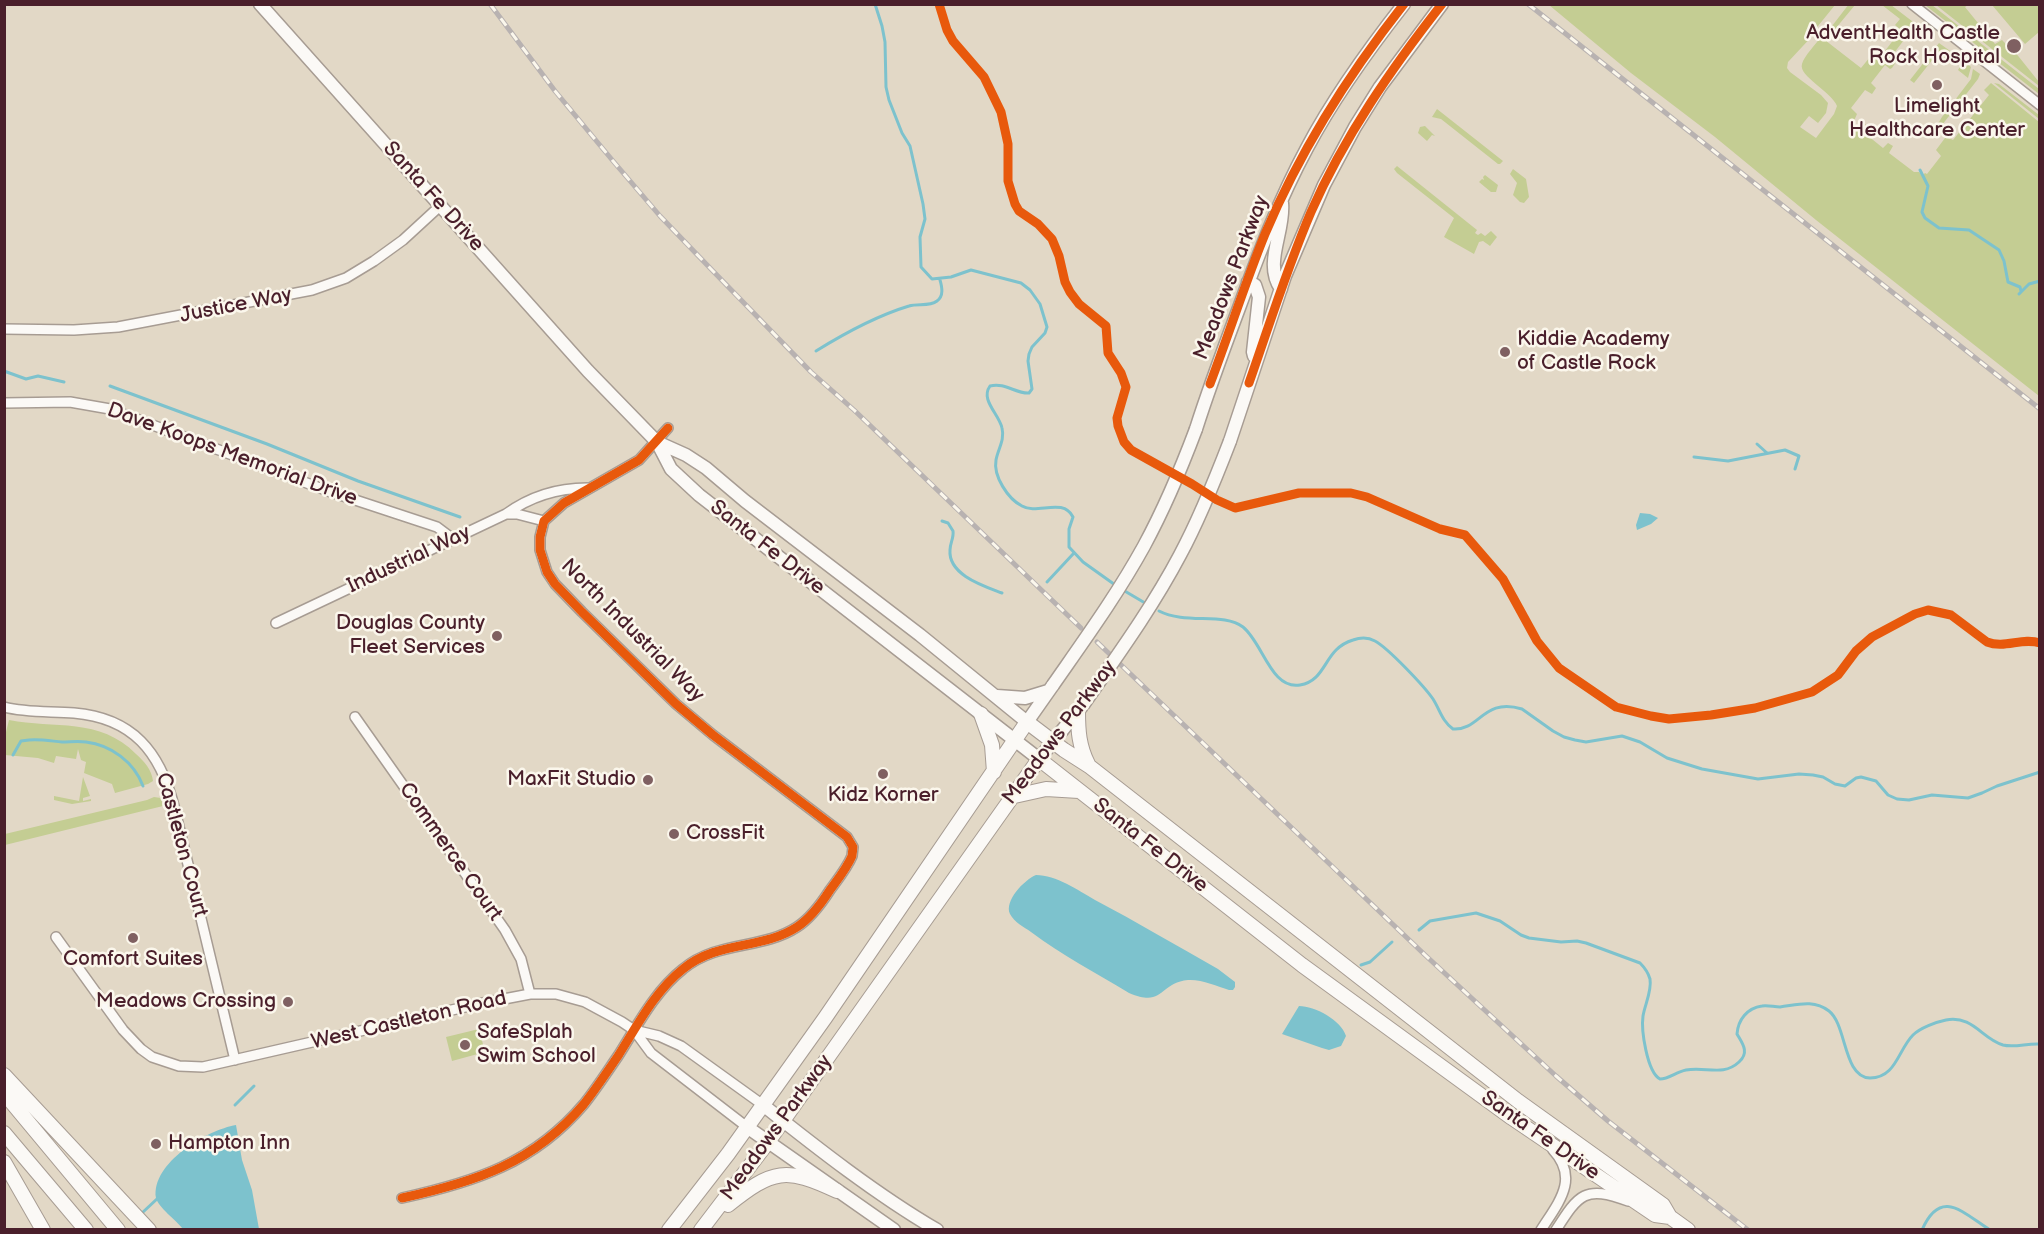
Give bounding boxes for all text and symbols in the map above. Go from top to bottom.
place label: AdventHealth Castle Rock Hospital [1806,21,2000,71]
marker: AdventHealth Castle Rock Hospital [2005,37,2023,55]
marker: Limelight Healthcare Center [1930,78,1944,92]
place label: Limelight Healthcare Center [1849,94,2025,144]
street label: Santa Fe Drive [377,137,489,257]
street label: Meadows Parkway [1189,192,1275,364]
street label: Justice Way [178,283,294,329]
place label: Kiddie Academy of Castle Rock [1517,327,1669,377]
marker: Kiddie Academy of Castle Rock [1498,345,1512,359]
street label: Dave Koops Memorial Drive [104,398,360,512]
street label: Santa Fe Drive [704,495,830,601]
street label: Industrial Way [343,520,475,600]
street label: North Industrial Way [555,554,709,708]
place label: Douglas County Fleet Services [336,611,485,661]
marker: Douglas County Fleet Services [490,629,504,643]
street label: Meadows Parkway [998,656,1122,810]
place label: MaxFit Studio [507,767,636,793]
marker: Kidz Korner [876,767,890,781]
street label: Castleton Court [150,770,212,920]
marker: MaxFit Studio [641,773,655,787]
street label: Commerce Court [393,778,507,926]
place label: Kidz Korner [828,783,938,809]
street label: Santa Fe Drive [1087,793,1213,899]
place label: CrossFit [686,821,765,847]
marker: CrossFit [667,827,681,841]
marker: Comfort Suites [126,931,140,945]
place label: Comfort Suites [63,947,203,973]
street label: West Castleton Road [309,986,509,1056]
place label: Meadows Crossing [96,989,276,1015]
marker: Meadows Crossing [281,995,295,1009]
place label: SafeSplah Swim School [477,1020,596,1070]
marker: SafeSplah Swim School [458,1038,472,1052]
street label: Meadows Parkway [716,1050,838,1206]
street label: Santa Fe Drive [1476,1086,1604,1186]
place label: Hampton Inn [168,1131,290,1157]
marker: Hampton Inn [149,1137,163,1151]

